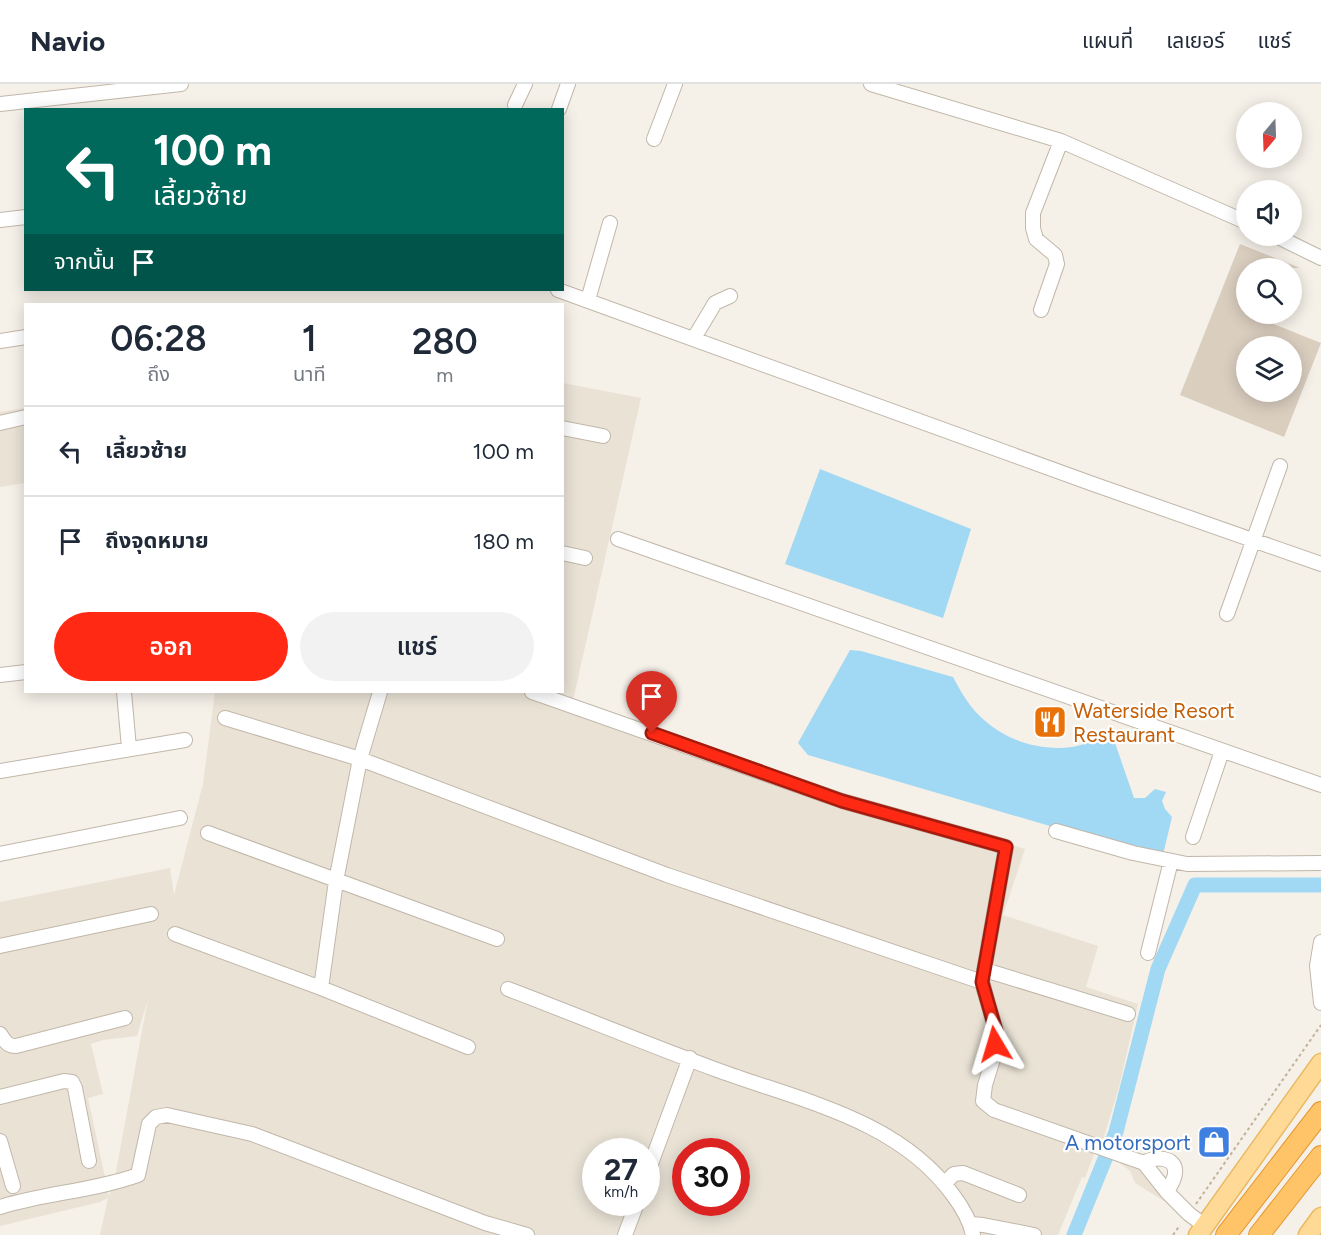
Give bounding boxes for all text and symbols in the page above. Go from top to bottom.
text: Navio [30,24,105,58]
text: แผนที่ [1082,28,1133,53]
text: เลเยอร์ [1166,28,1225,53]
text: แชร์ [1258,28,1291,53]
north arrow [1236,102,1302,168]
map controls [1236,102,1302,402]
text: 100 m [153,125,272,176]
icon: left [54,132,132,210]
text: เลี้ยวซ้าย [153,179,247,212]
button: sound [1236,180,1302,246]
icon: arrive [127,246,160,279]
text: จากนั้น [54,248,115,275]
button: search [1236,258,1302,324]
text: 06:28 [110,317,207,360]
text: 1 [302,317,317,360]
text: 280 [412,320,478,363]
button: layers [1236,336,1302,402]
text: ถึง [147,362,170,386]
text: นาที [293,362,326,386]
text: m [436,363,453,387]
icon: left [54,435,87,468]
text: เลี้ยวซ้าย [105,437,187,464]
text: 100 m [473,438,534,465]
icon: arrive [54,525,87,558]
text: ถึงจุดหมาย [105,527,209,554]
text: 180 m [473,528,534,555]
button: ออก [54,612,288,681]
button: แชร์ [300,612,534,681]
pin [626,671,677,733]
icon: arrive [635,680,668,713]
place label: Waterside Resort Restaurant [1073,698,1235,747]
restaurant icon: Waterside Resort Restaurant [1032,704,1068,740]
position arrow [963,1012,1027,1076]
shop icon: A motorsport [1196,1124,1232,1160]
place label: A motorsport [1065,1130,1191,1155]
speed limit sign: 30 [672,1138,750,1216]
text: 27 [604,1151,638,1188]
text: km/h [604,1183,638,1201]

